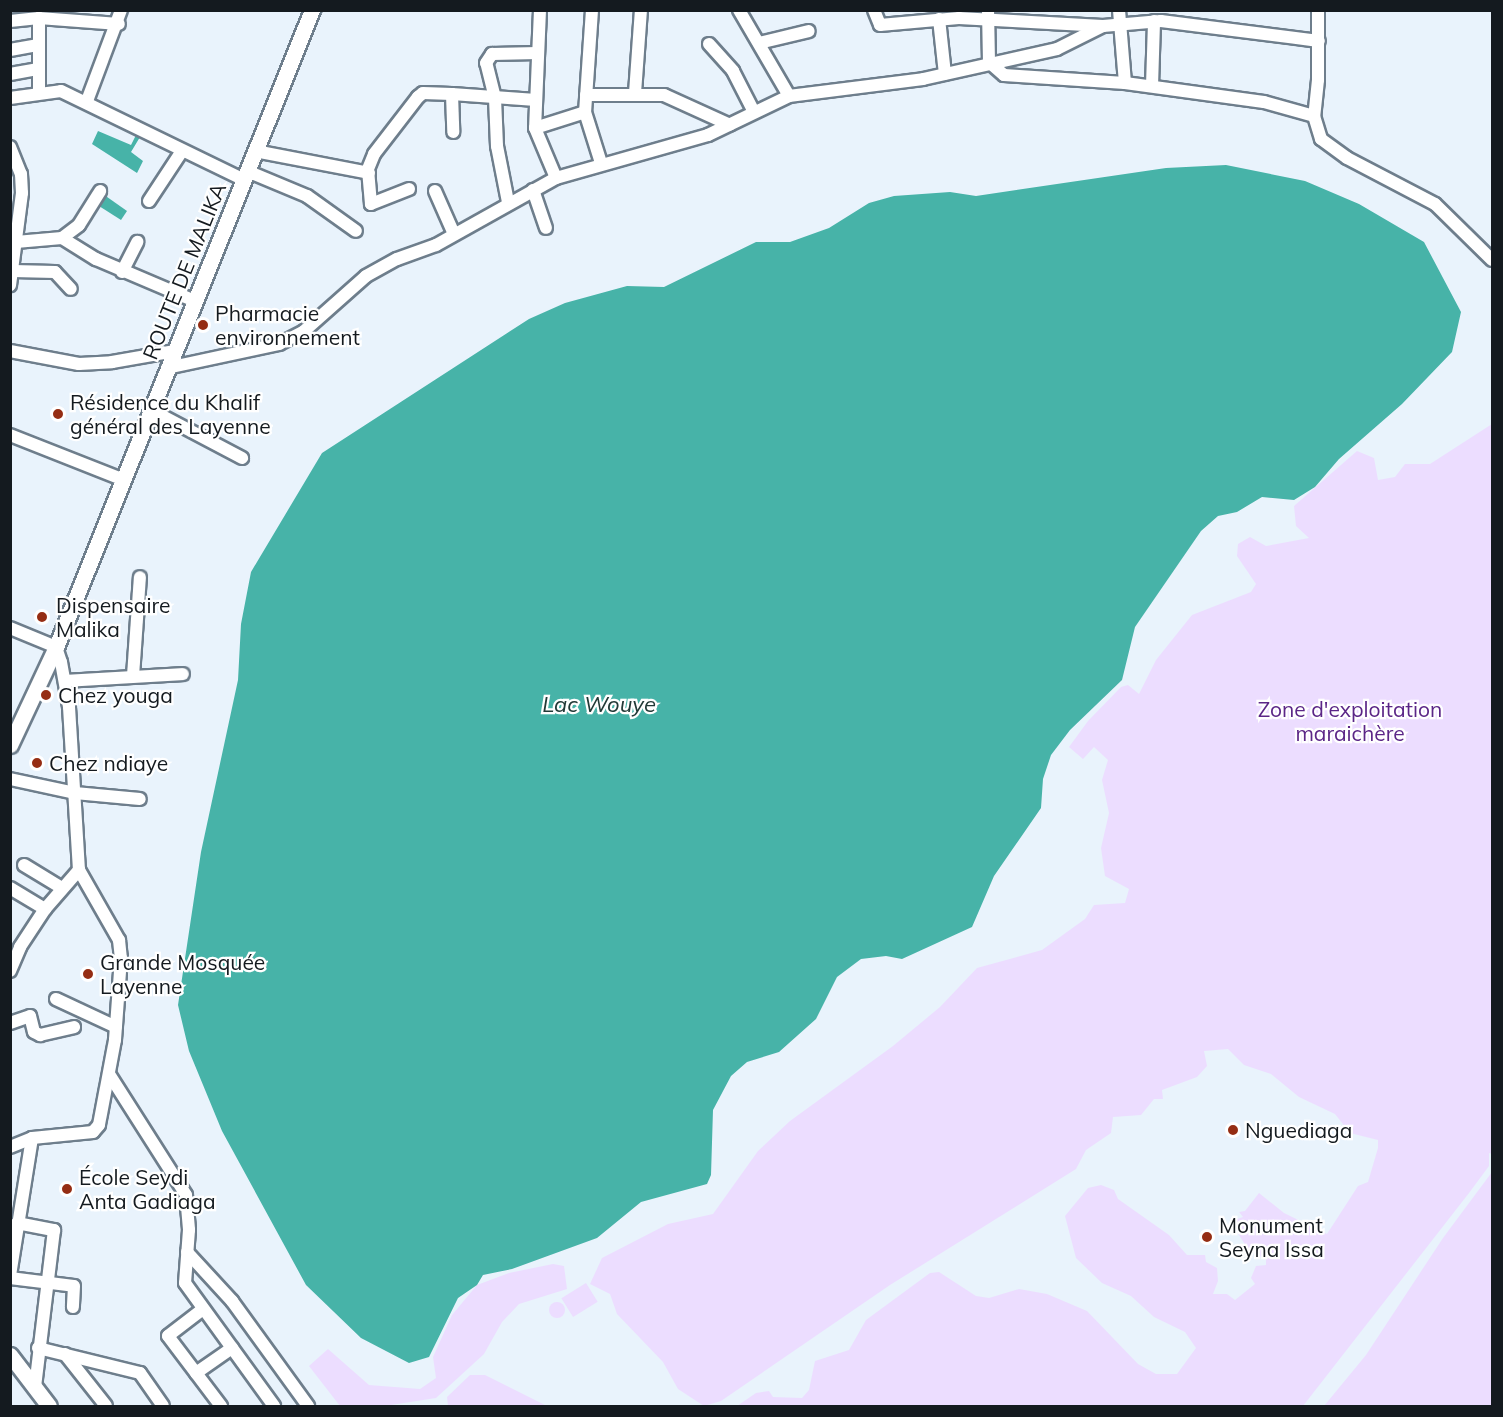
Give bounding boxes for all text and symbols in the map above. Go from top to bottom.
street label: ROUTE DE MALIKA [137,179,231,363]
place label: Pharmacie environnement [215,300,360,350]
marker: Pharmacie environnement [196,318,210,332]
place label: Résidence du Khalif général des Layenne [70,389,271,439]
marker: Résidence du Khalif général des Layenne [51,407,65,421]
place label: Dispensaire Malika [56,592,170,642]
marker: Dispensaire Malika [33,608,51,626]
place label: Chez youga [58,682,173,708]
marker: Chez youga [39,688,53,702]
water label: Lac Wouye [542,692,656,718]
park label: Zone d'exploitation maraichère [1258,696,1442,746]
place label: Chez ndiaye [49,750,168,776]
marker: Chez ndiaye [30,756,44,770]
place label: Grande Mosquée Layenne [100,949,265,999]
marker: Grande Mosquée Layenne [81,967,95,981]
place label: Nguediaga [1245,1117,1352,1143]
marker: Nguediaga [1226,1123,1240,1137]
place label: École Seydi Anta Gadiaga [79,1164,216,1214]
marker: École Seydi Anta Gadiaga [60,1182,74,1196]
place label: Monument Seyna Issa [1219,1212,1324,1262]
marker: Monument Seyna Issa [1200,1230,1214,1244]

